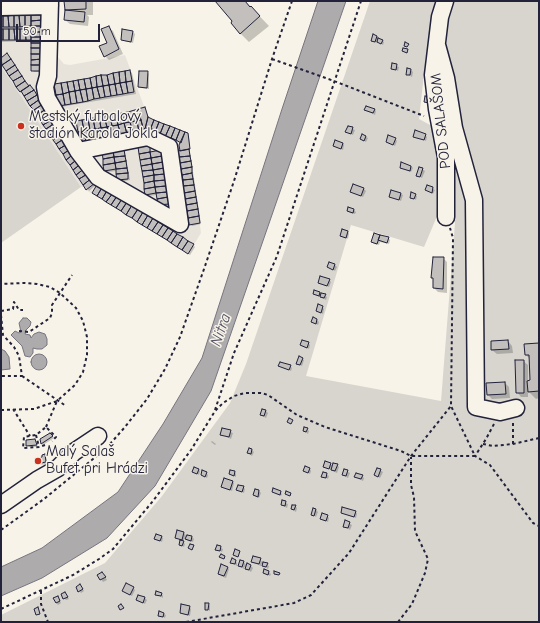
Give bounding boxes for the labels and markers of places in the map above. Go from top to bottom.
place label: Mestský futbalový štadión Karola Jokla [29,108,158,143]
marker: Mestský futbalový štadión Karola Jokla [16,121,26,131]
place label: Malý Salaš Bufet pri Hrádzi [46,443,148,478]
marker: Malý Salaš Bufet pri Hrádzi [33,456,43,466]

